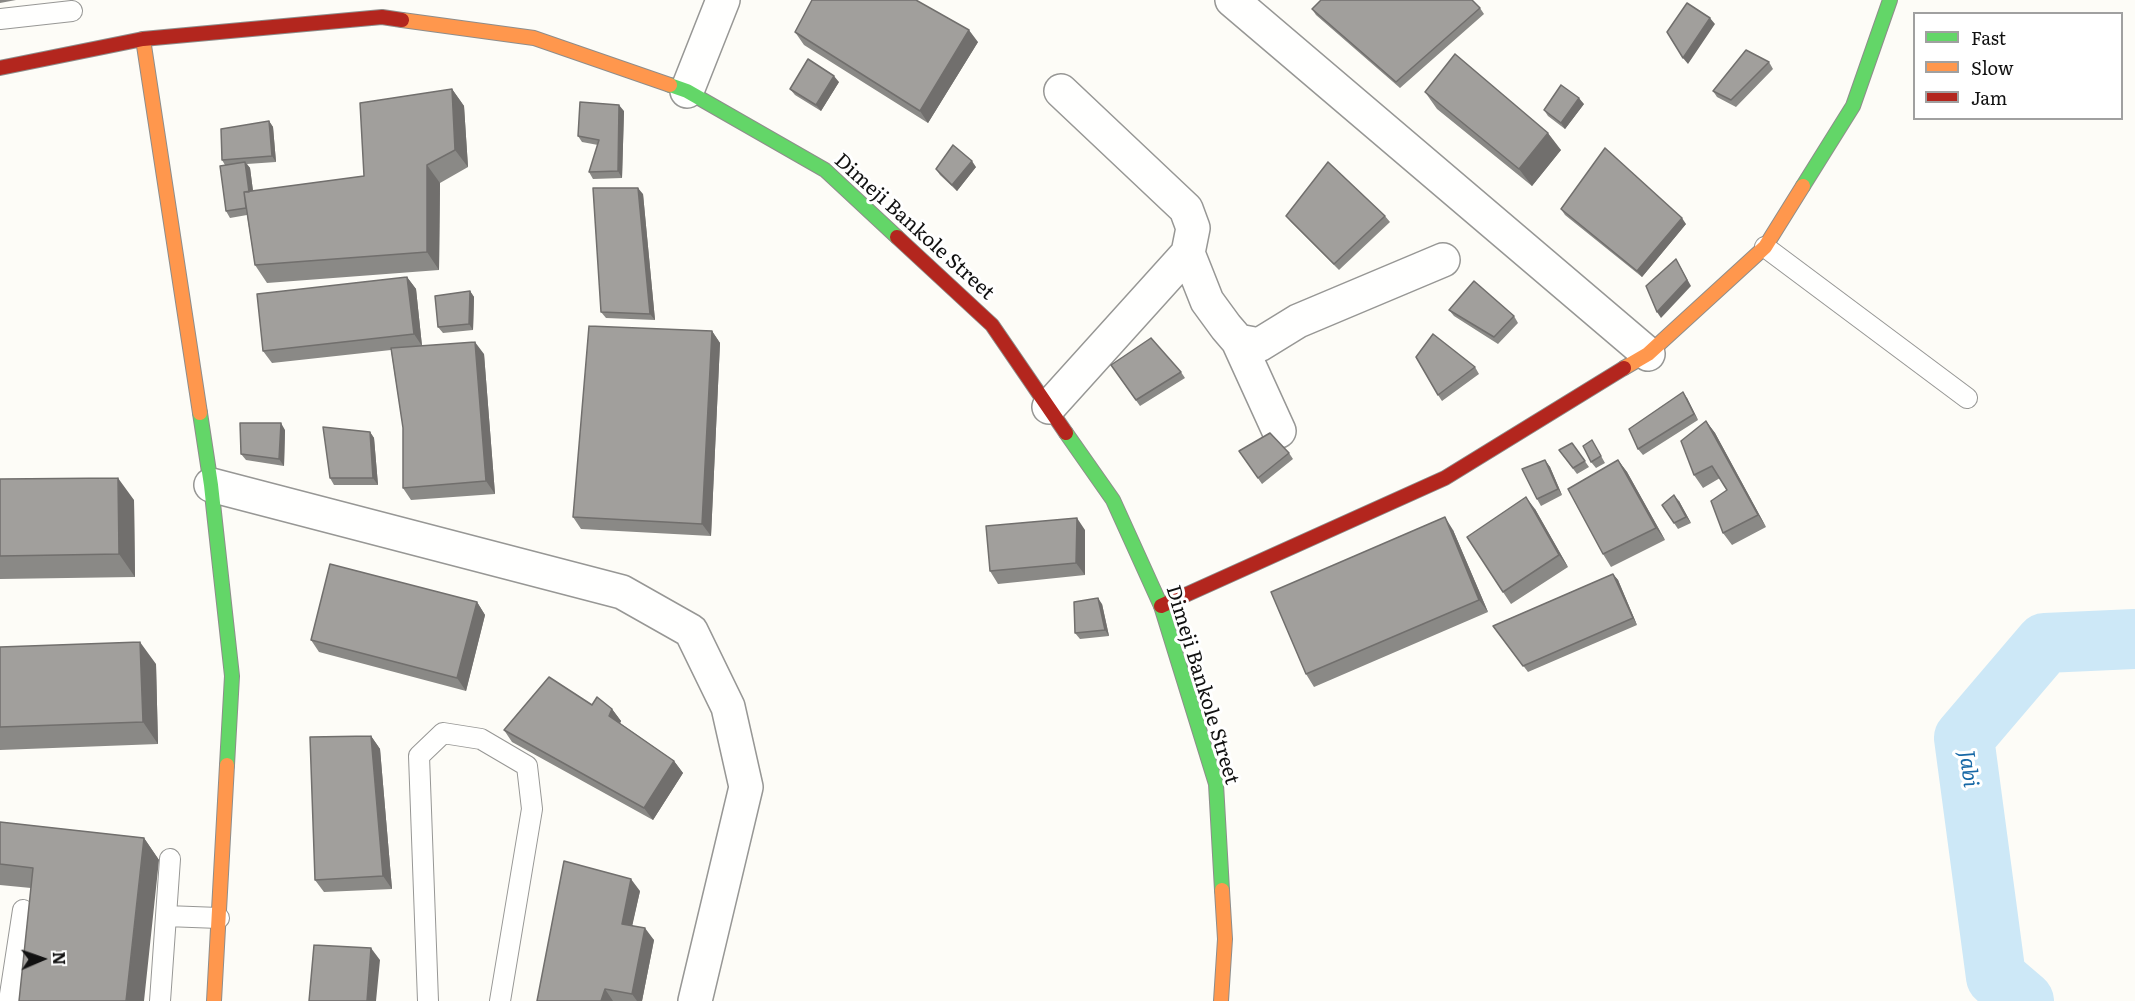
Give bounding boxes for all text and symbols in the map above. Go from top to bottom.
legend [1913,12,2123,120]
text: Fast [1971,24,2006,51]
text: Slow [1971,54,2013,81]
text: Jam [1971,84,2007,111]
street label: Dimeji Bankole Street [829,149,999,305]
street label: Dimeji Bankole Street [1160,583,1244,787]
water label: Jabi [1953,749,1983,789]
north arrow [12,929,72,989]
text: N [48,951,72,966]

